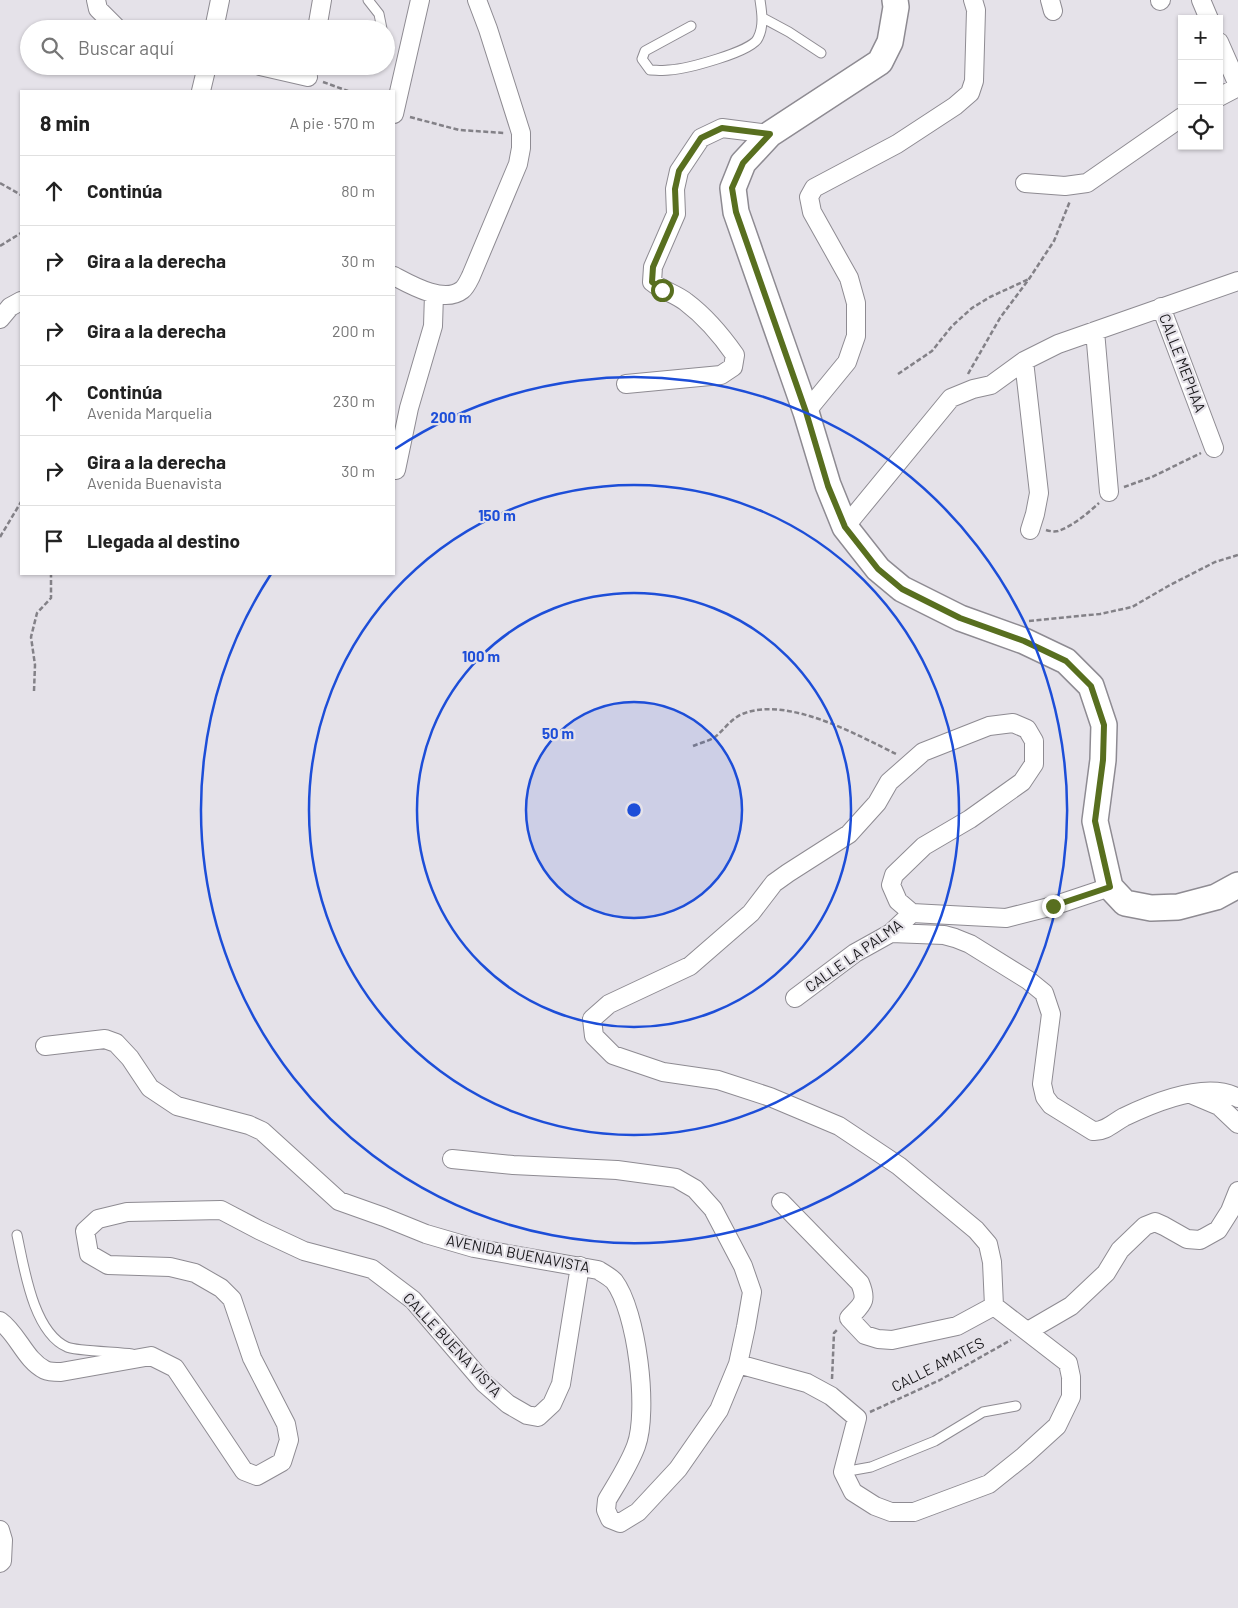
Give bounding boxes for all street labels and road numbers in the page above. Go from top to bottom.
street label: CALLE MEPHAA [1156,311,1210,414]
street label: CALLE LA PALMA [801,915,906,995]
street label: AVENIDA BUENAVISTA [445,1230,591,1276]
street label: CALLE BUENA VISTA [400,1289,506,1400]
street label: CALLE AMATES [888,1333,987,1395]

